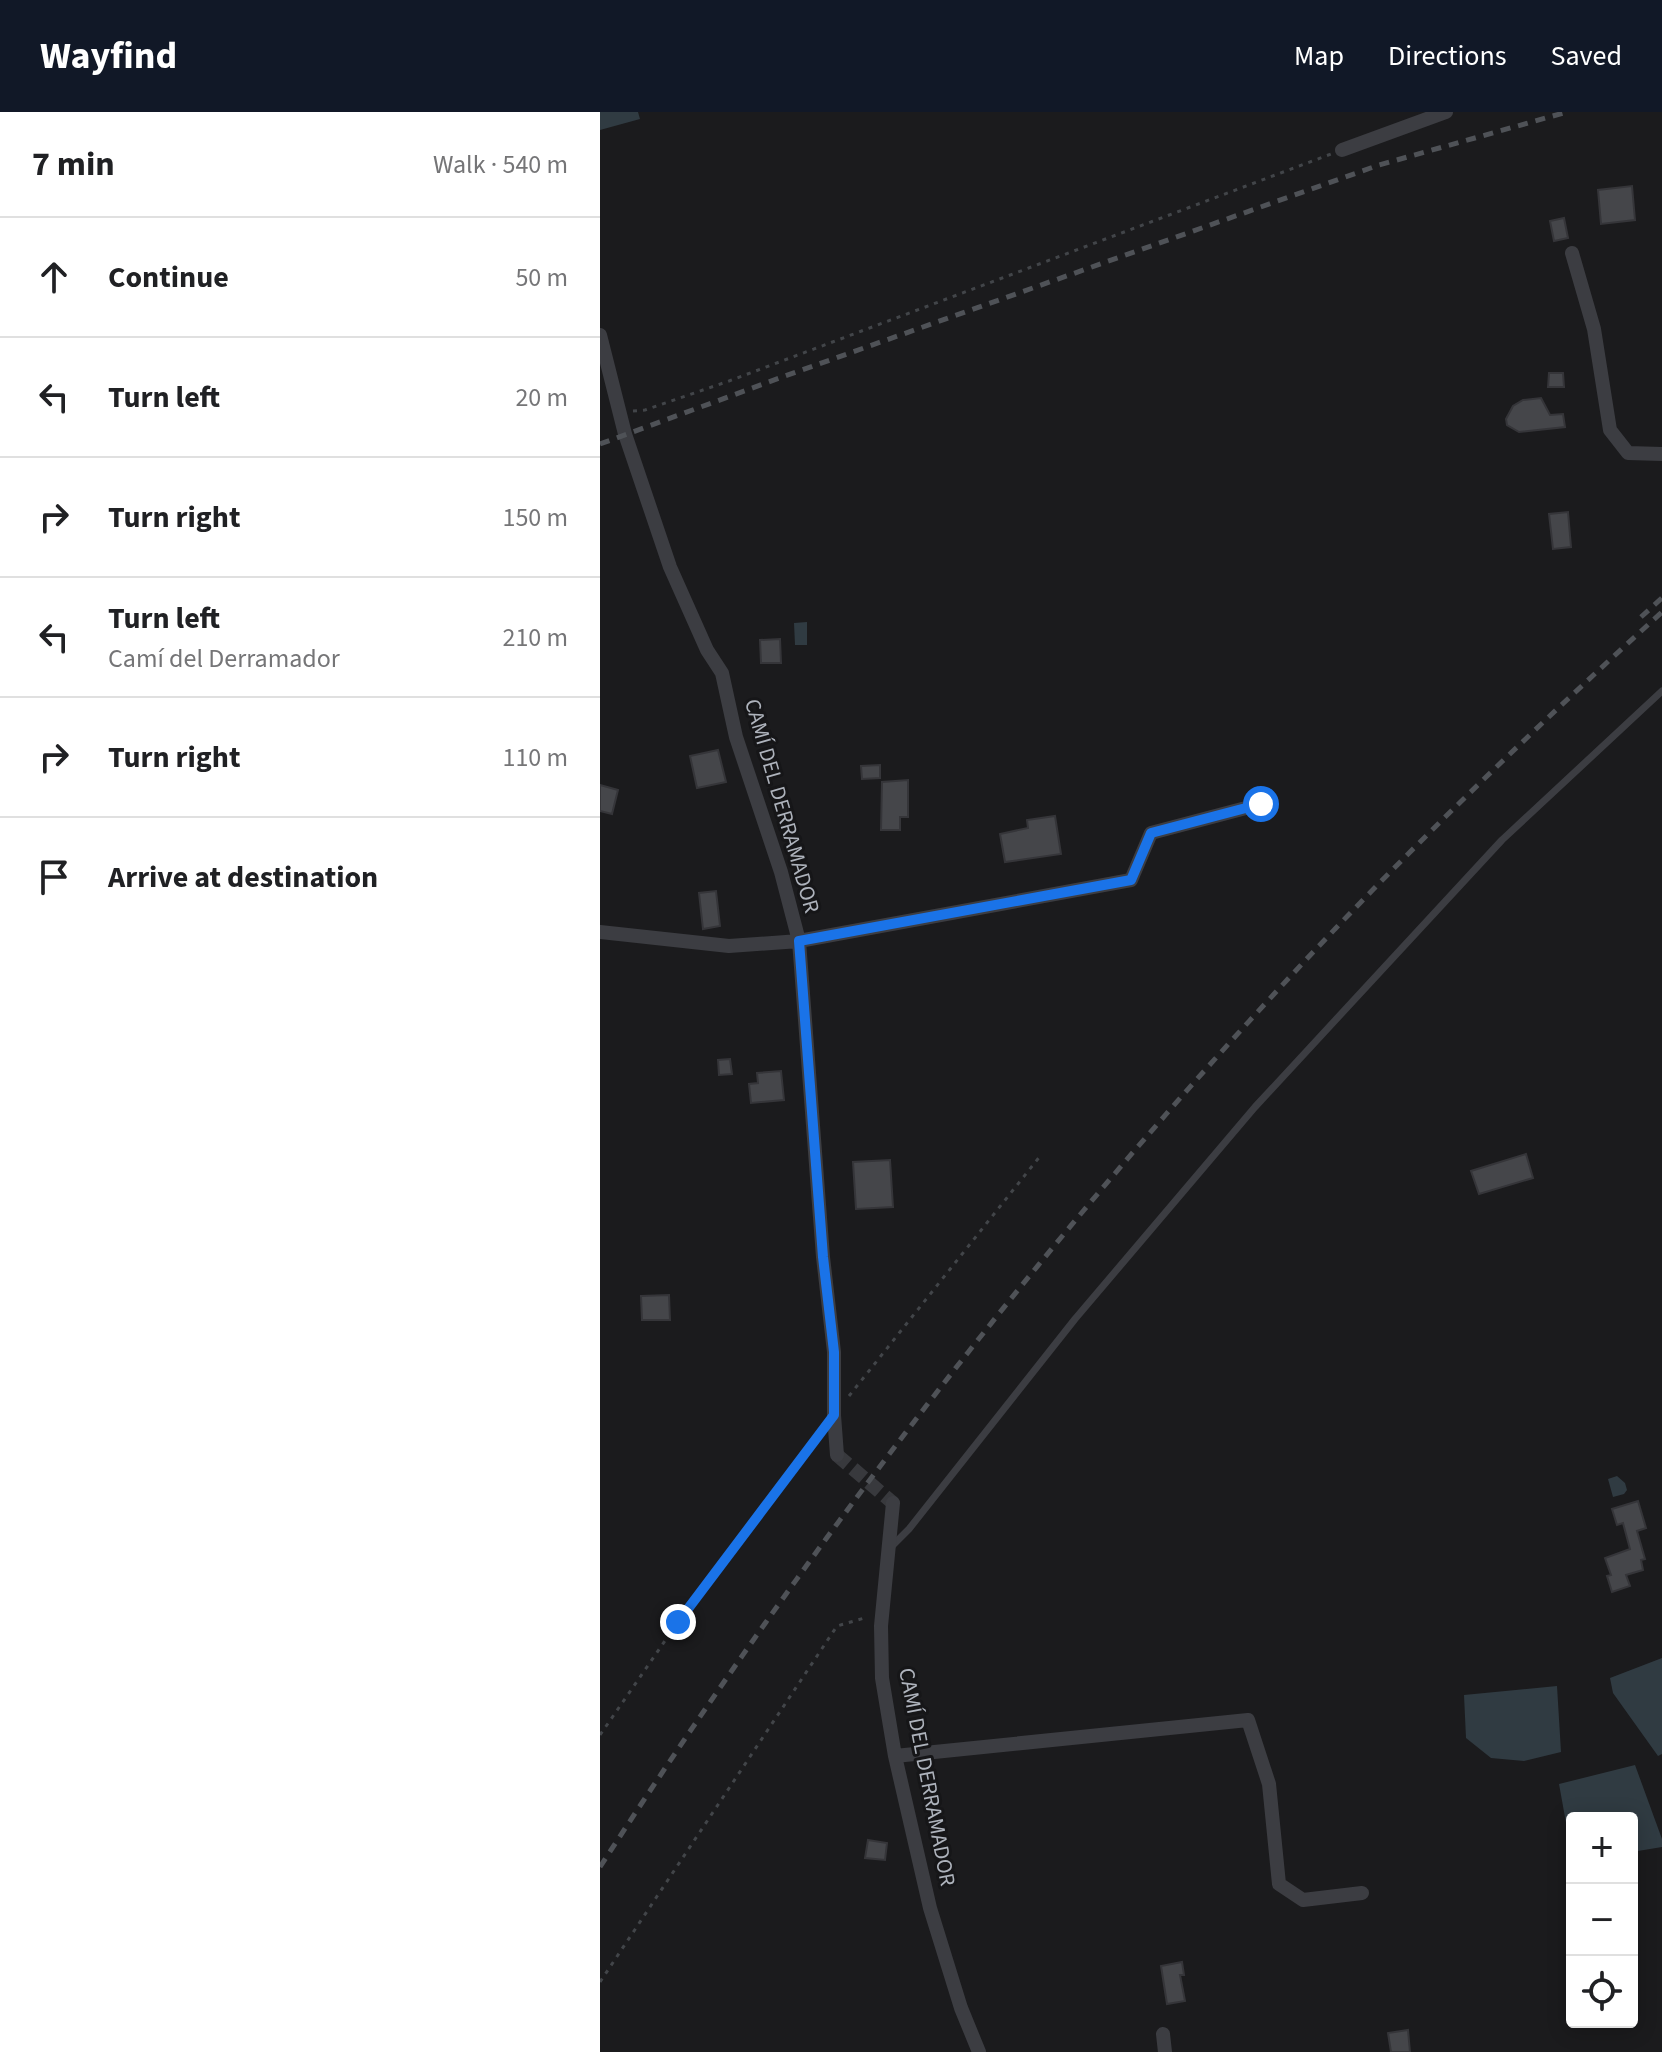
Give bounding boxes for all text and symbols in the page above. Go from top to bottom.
text: Wayfind [40,29,177,83]
text: Map [1294,36,1344,76]
text: Directions [1388,36,1507,76]
text: Saved [1551,36,1622,76]
text: 7 min [32,140,115,189]
text: Walk · 540 m [433,146,568,183]
icon: ahead [32,255,76,299]
text: Continue [108,256,229,299]
text: 50 m [515,259,568,296]
icon: left [32,375,76,419]
text: Turn left [108,376,220,419]
text: 20 m [515,379,568,416]
icon: right [32,495,76,539]
text: Turn right [108,496,240,539]
text: 150 m [502,499,568,536]
text: Turn left [108,597,220,640]
icon: left [32,615,76,659]
text: 210 m [502,619,568,656]
text: Camí del Derramador [108,640,340,677]
street label: CAMÍ DEL DERRAMADOR [736,695,828,917]
icon: right [32,735,76,779]
text: Turn right [108,736,240,779]
text: 110 m [502,739,568,776]
route start [1243,786,1279,822]
icon: arrive [32,855,76,899]
text: Arrive at destination [108,856,378,899]
route end [660,1604,696,1640]
street label: CAMÍ DEL DERRAMADOR [890,1665,964,1889]
map controls [1566,1812,1638,2028]
button: + [1566,1812,1638,1884]
button: − [1566,1884,1638,1956]
button: locate [1566,1956,1638,2028]

